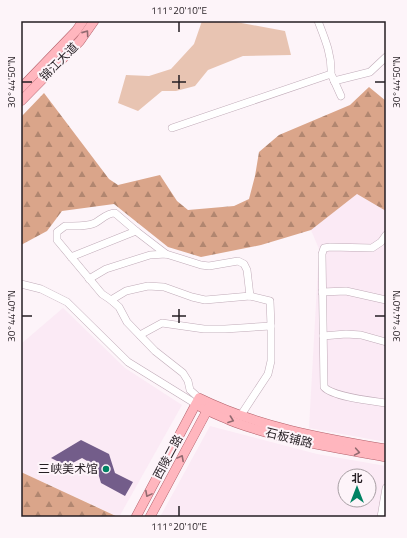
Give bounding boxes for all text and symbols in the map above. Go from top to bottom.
text: 111°20'10"E [151,3,208,18]
one-way arrow [81,30,88,37]
street label: 锦江大道 [35,38,82,85]
text: 30°44'50"N [4,56,19,108]
text: 30°44'50"N [389,56,404,108]
text: 30°44'40"N [4,290,19,342]
text: 30°44'40"N [389,290,404,342]
one-way arrow [227,416,234,424]
street label: 石板铺路 [264,422,315,453]
street label: 西陵二路 [148,431,187,482]
one-way arrow [354,447,360,456]
one-way arrow [177,455,184,462]
place label: 三峡美术馆 [38,459,98,478]
marker: 三峡美术馆 [101,464,111,474]
north arrow [337,468,377,508]
text: 北 [352,470,363,486]
one-way arrow [146,490,153,497]
text: 111°20'10"E [151,519,208,534]

